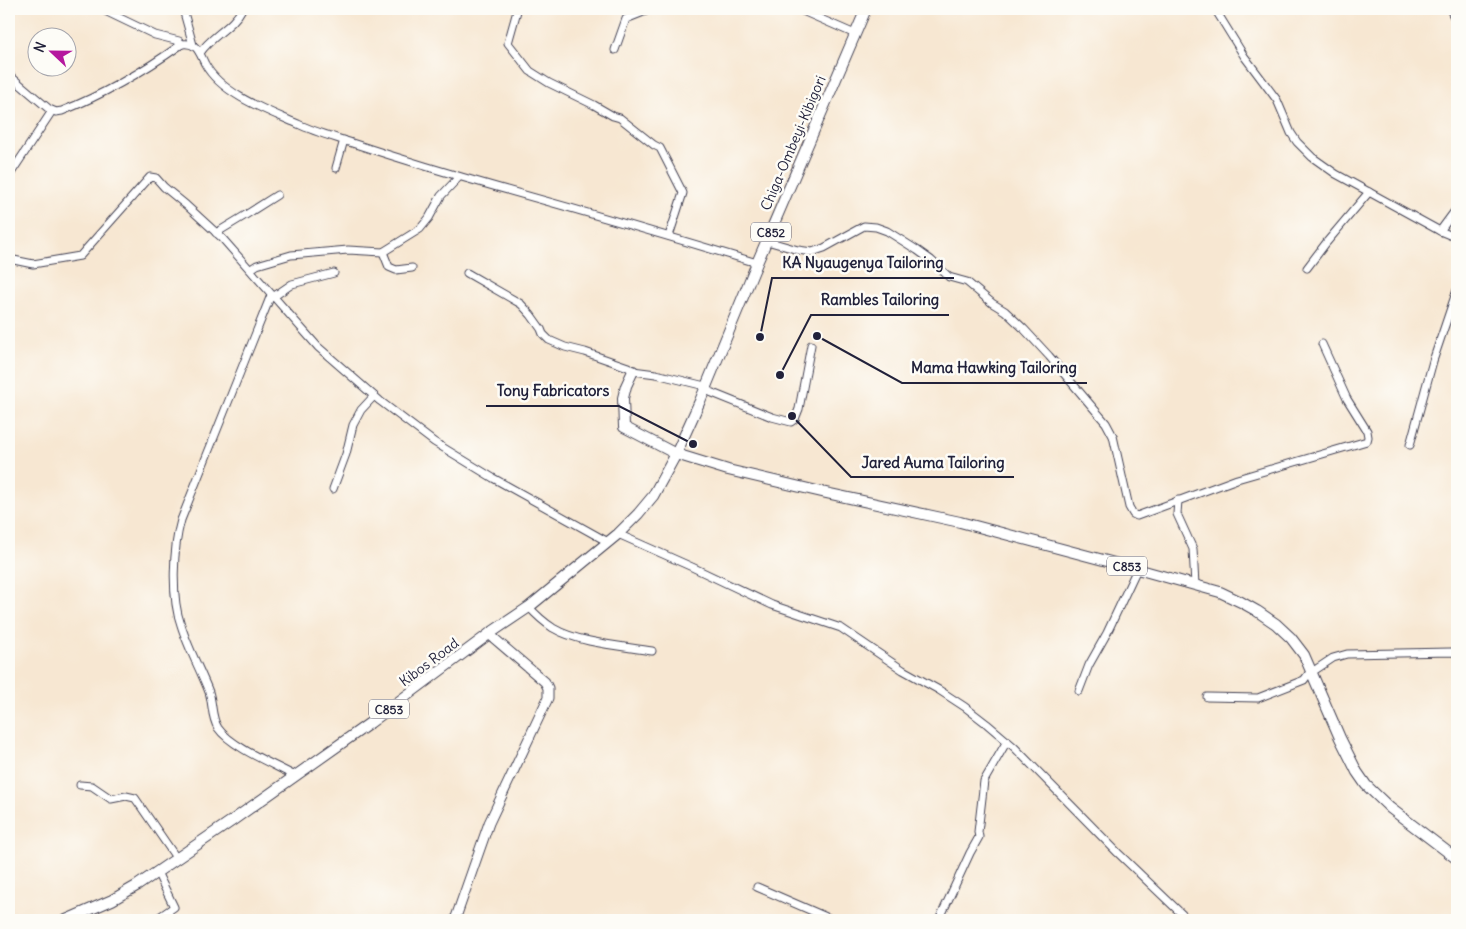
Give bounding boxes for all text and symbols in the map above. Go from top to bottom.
north arrow [28,28,78,78]
text: N [30,39,50,55]
street label: Chiga-Ombeyi-Kibigori [756,73,830,213]
road number: C852 [751,222,791,242]
callout: KA Nyaugenya Tailoring [772,248,954,278]
text: KA Nyaugenya Tailoring [782,253,944,273]
callout: Rambles Tailoring [811,285,949,315]
text: Rambles Tailoring [821,290,939,310]
callout: Mama Hawking Tailoring [902,353,1087,383]
text: Mama Hawking Tailoring [911,358,1077,378]
callout: Tony Fabricators [486,376,619,406]
text: Tony Fabricators [497,381,609,401]
callout: Jared Auma Tailoring [851,447,1014,477]
text: Jared Auma Tailoring [861,453,1005,473]
road number: C853 [1107,556,1147,576]
street label: Kibos Road [396,634,462,690]
road number: C853 [369,700,409,719]

